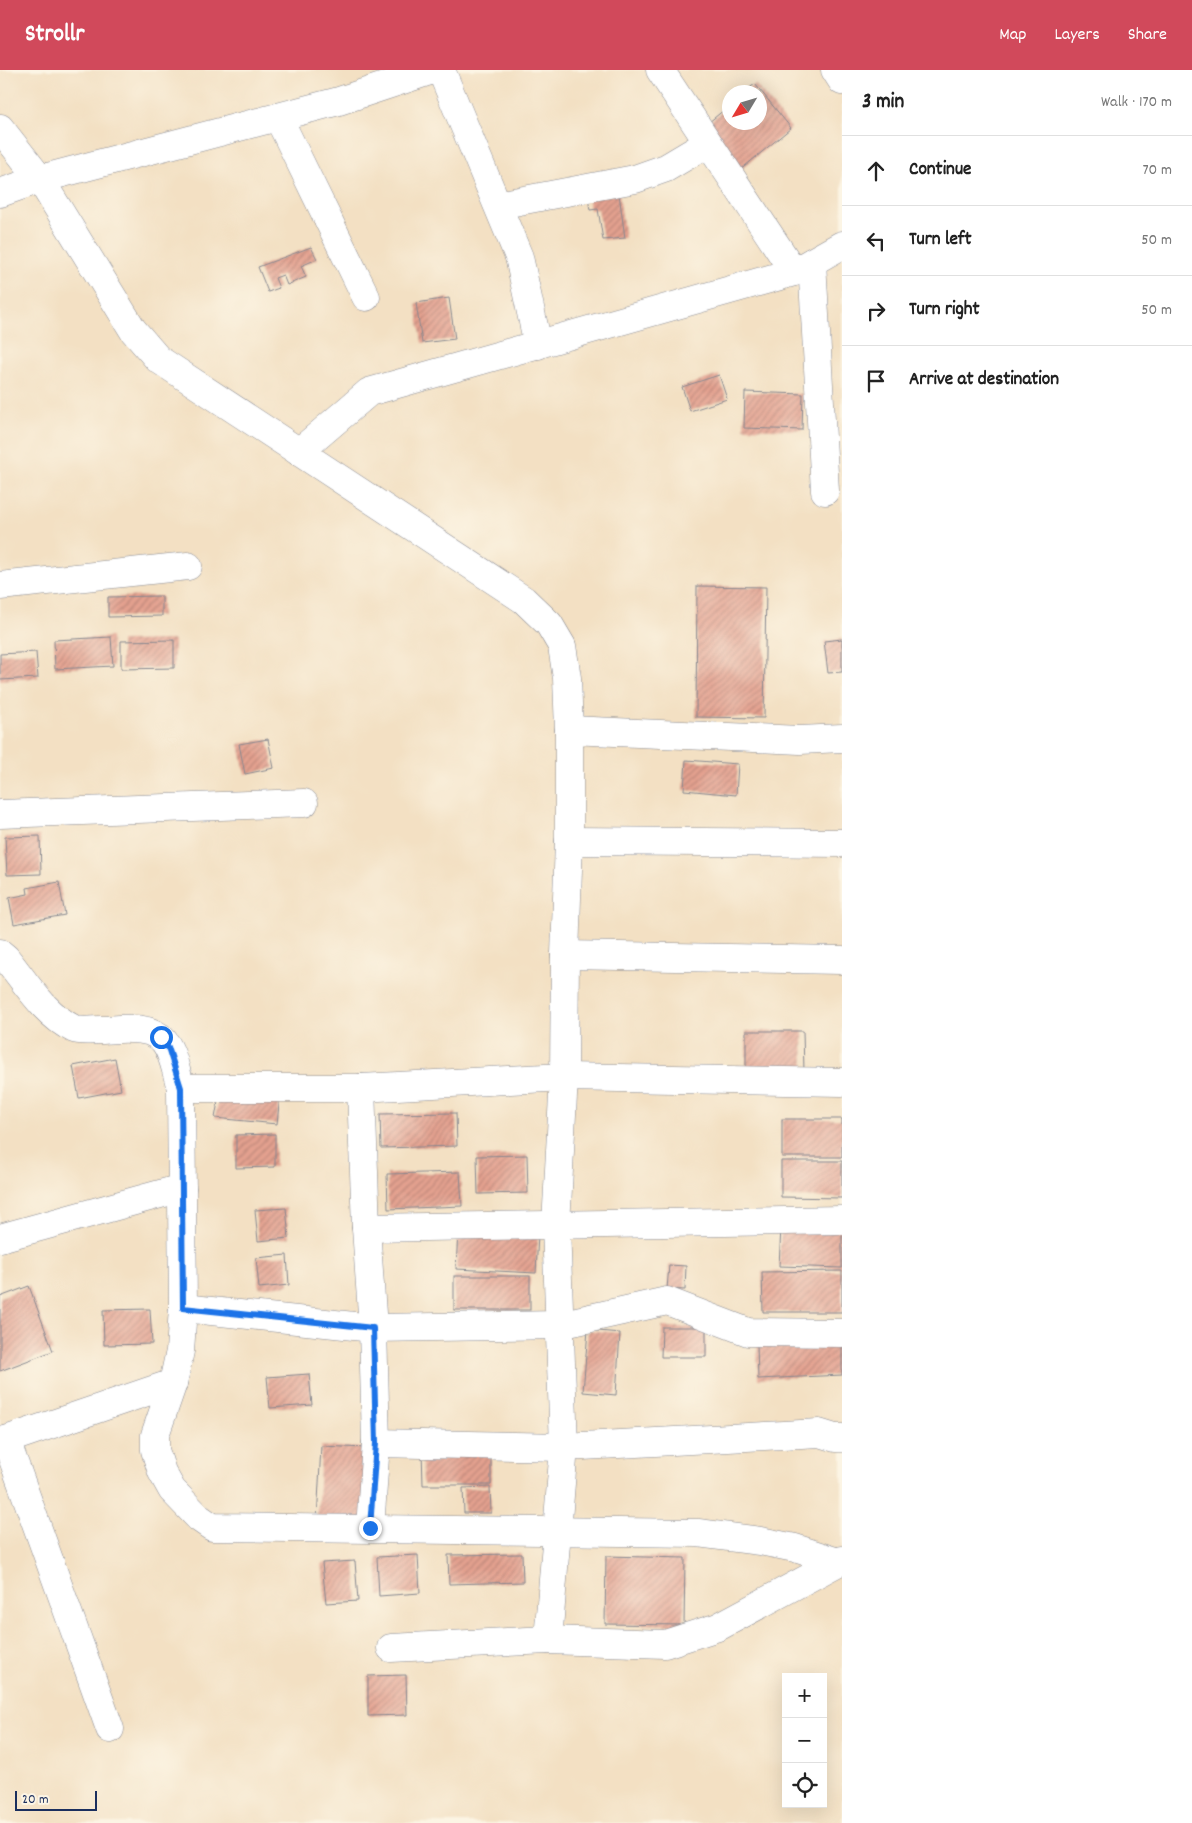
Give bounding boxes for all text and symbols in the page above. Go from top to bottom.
text: Strollr [25,18,84,52]
text: Map [999,23,1026,48]
text: Layers [1054,23,1100,48]
text: Share [1128,23,1167,48]
north arrow [722,85,767,130]
text: 3 min [862,88,904,118]
text: Walk · 170 m [1101,91,1172,114]
icon: ahead [862,157,890,185]
text: Continue [909,157,971,184]
text: 70 m [1142,159,1172,182]
icon: left [862,227,890,255]
text: Turn left [909,227,972,254]
text: 50 m [1141,229,1172,252]
icon: right [862,297,890,325]
text: Turn right [909,297,980,324]
text: 50 m [1141,299,1172,322]
icon: arrive [862,367,890,395]
text: Arrive at destination [909,367,1059,394]
route start [150,1026,173,1049]
route end [359,1517,382,1540]
map controls [782,1673,827,1808]
button: + [782,1673,827,1718]
button: − [782,1718,827,1763]
button: locate [782,1763,827,1808]
scale bar [15,1788,98,1811]
text: 20 m [22,1790,49,1810]

